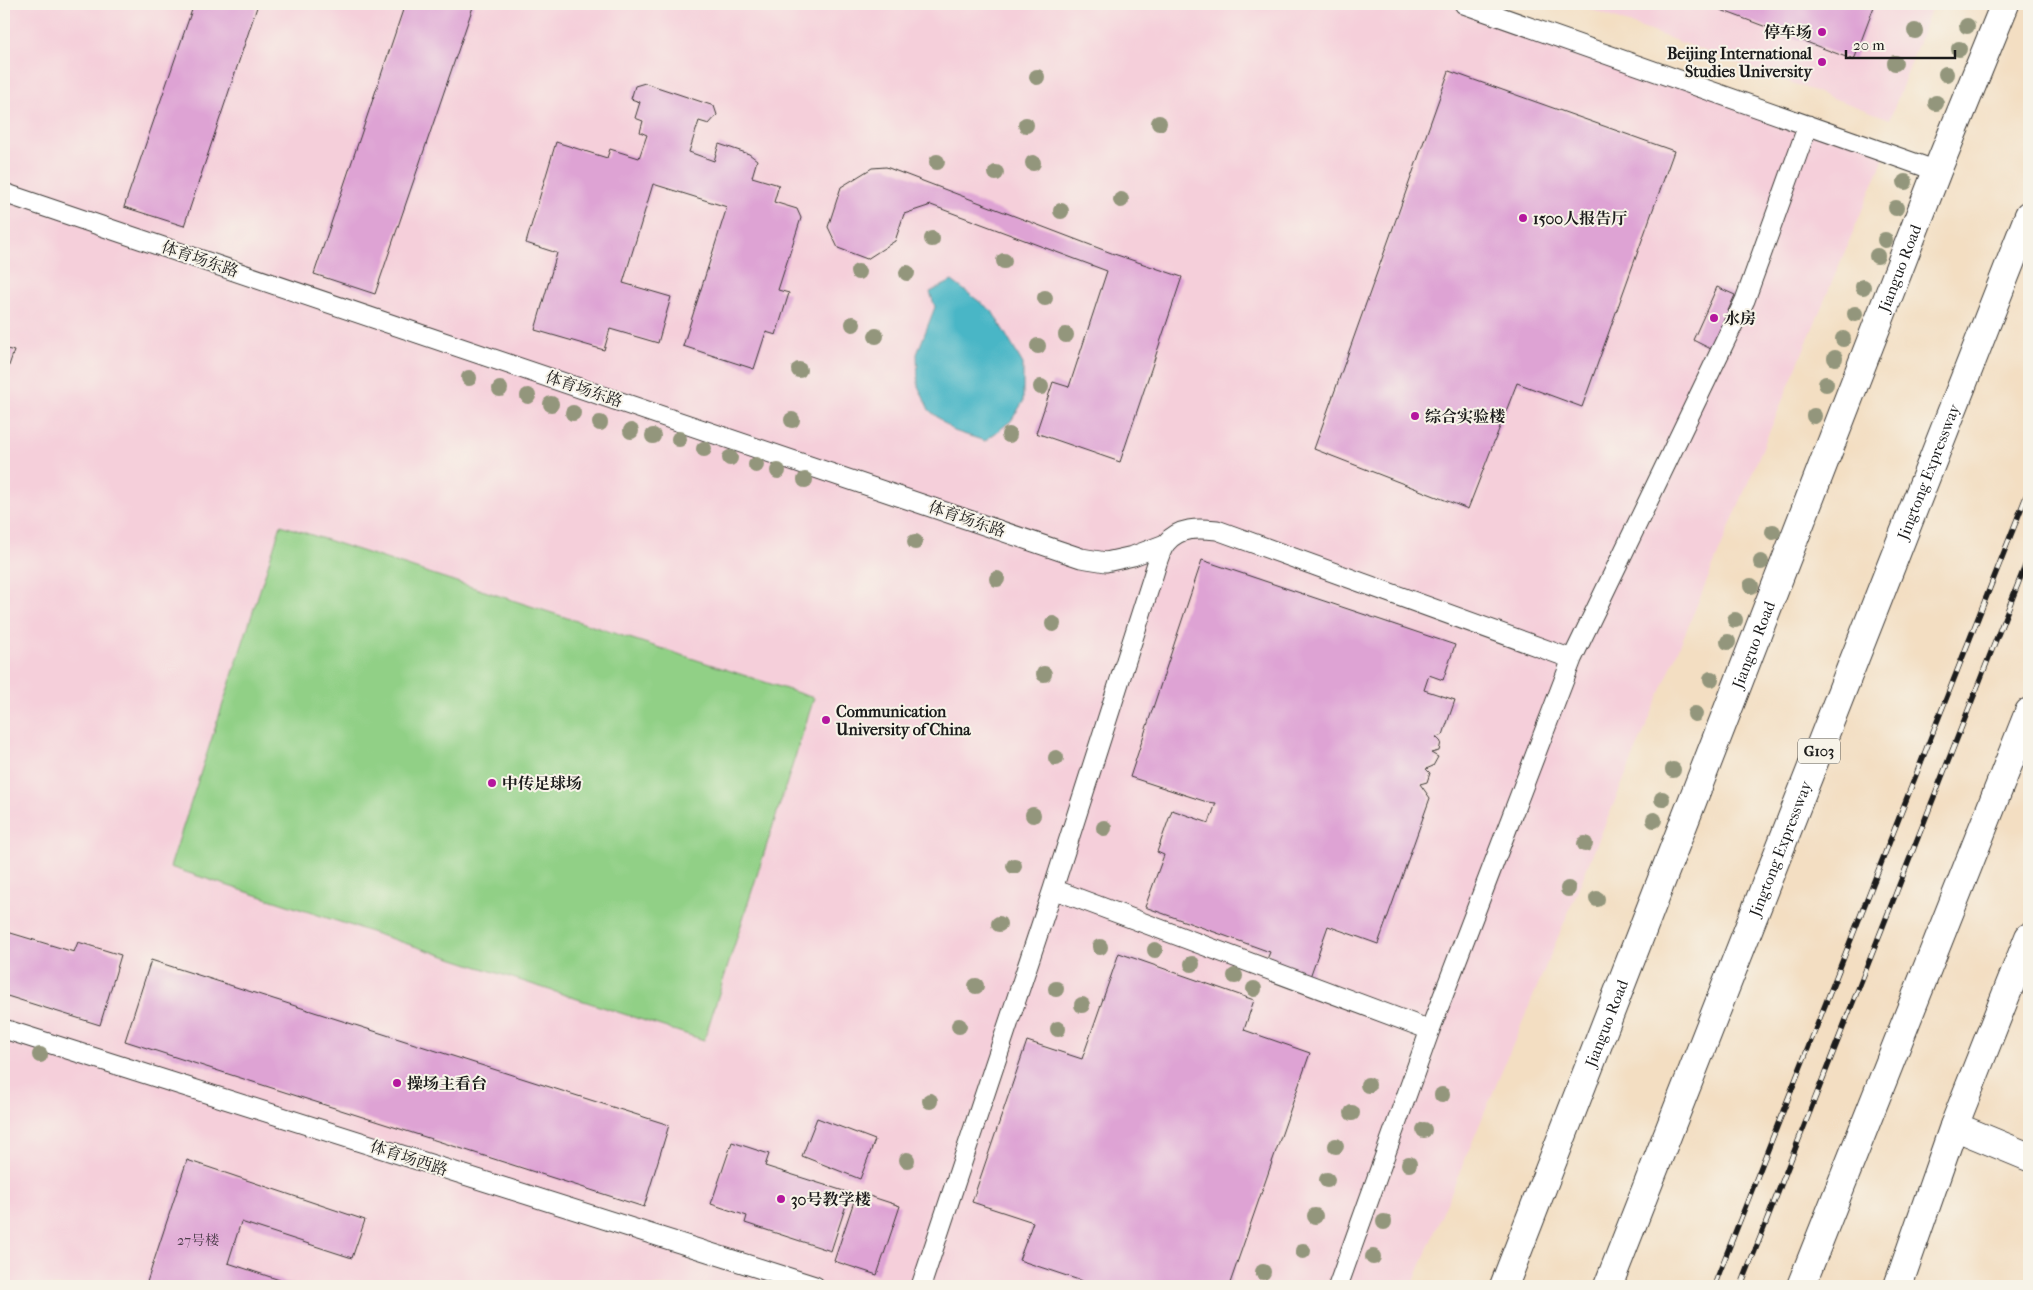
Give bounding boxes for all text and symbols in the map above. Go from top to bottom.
place label: 停车场 [1764,23,1812,42]
marker: 停车场 [1816,26,1828,38]
scale bar [1846,28,1954,60]
text: 20 m [1853,36,1885,54]
place label: Beijing International Studies University [1667,44,1813,82]
marker: Beijing International Studies University [1816,56,1828,68]
place label: 1500人报告厅 [1533,209,1627,228]
marker: 1500人报告厅 [1517,212,1529,224]
street label: Jianguo Road [1873,221,1925,316]
street label: 体育场东路 [159,237,241,281]
place label: 水房 [1724,309,1756,328]
marker: 水房 [1708,312,1720,324]
street label: 体育场东路 [543,367,625,411]
street label: Jingtong Expressway [1892,401,1964,544]
place label: 综合实验楼 [1425,407,1505,426]
marker: 综合实验楼 [1409,410,1421,422]
street label: 体育场东路 [926,497,1008,541]
street label: Jianguo Road [1727,598,1779,693]
place label: Communication University of China [835,702,971,740]
marker: Communication University of China [820,714,832,726]
road number: G103 [1798,738,1840,764]
place label: 中传足球场 [502,774,582,793]
marker: 中传足球场 [486,777,498,789]
street label: Jingtong Expressway [1744,778,1815,921]
street label: Jianguo Road [1580,976,1632,1071]
place label: 操场主看台 [407,1074,487,1093]
marker: 操场主看台 [391,1077,403,1089]
street label: 体育场西路 [368,1137,450,1179]
place label: 30号教学楼 [791,1190,870,1210]
marker: 30号教学楼 [775,1193,787,1205]
house number: 27号楼 [177,1232,219,1249]

